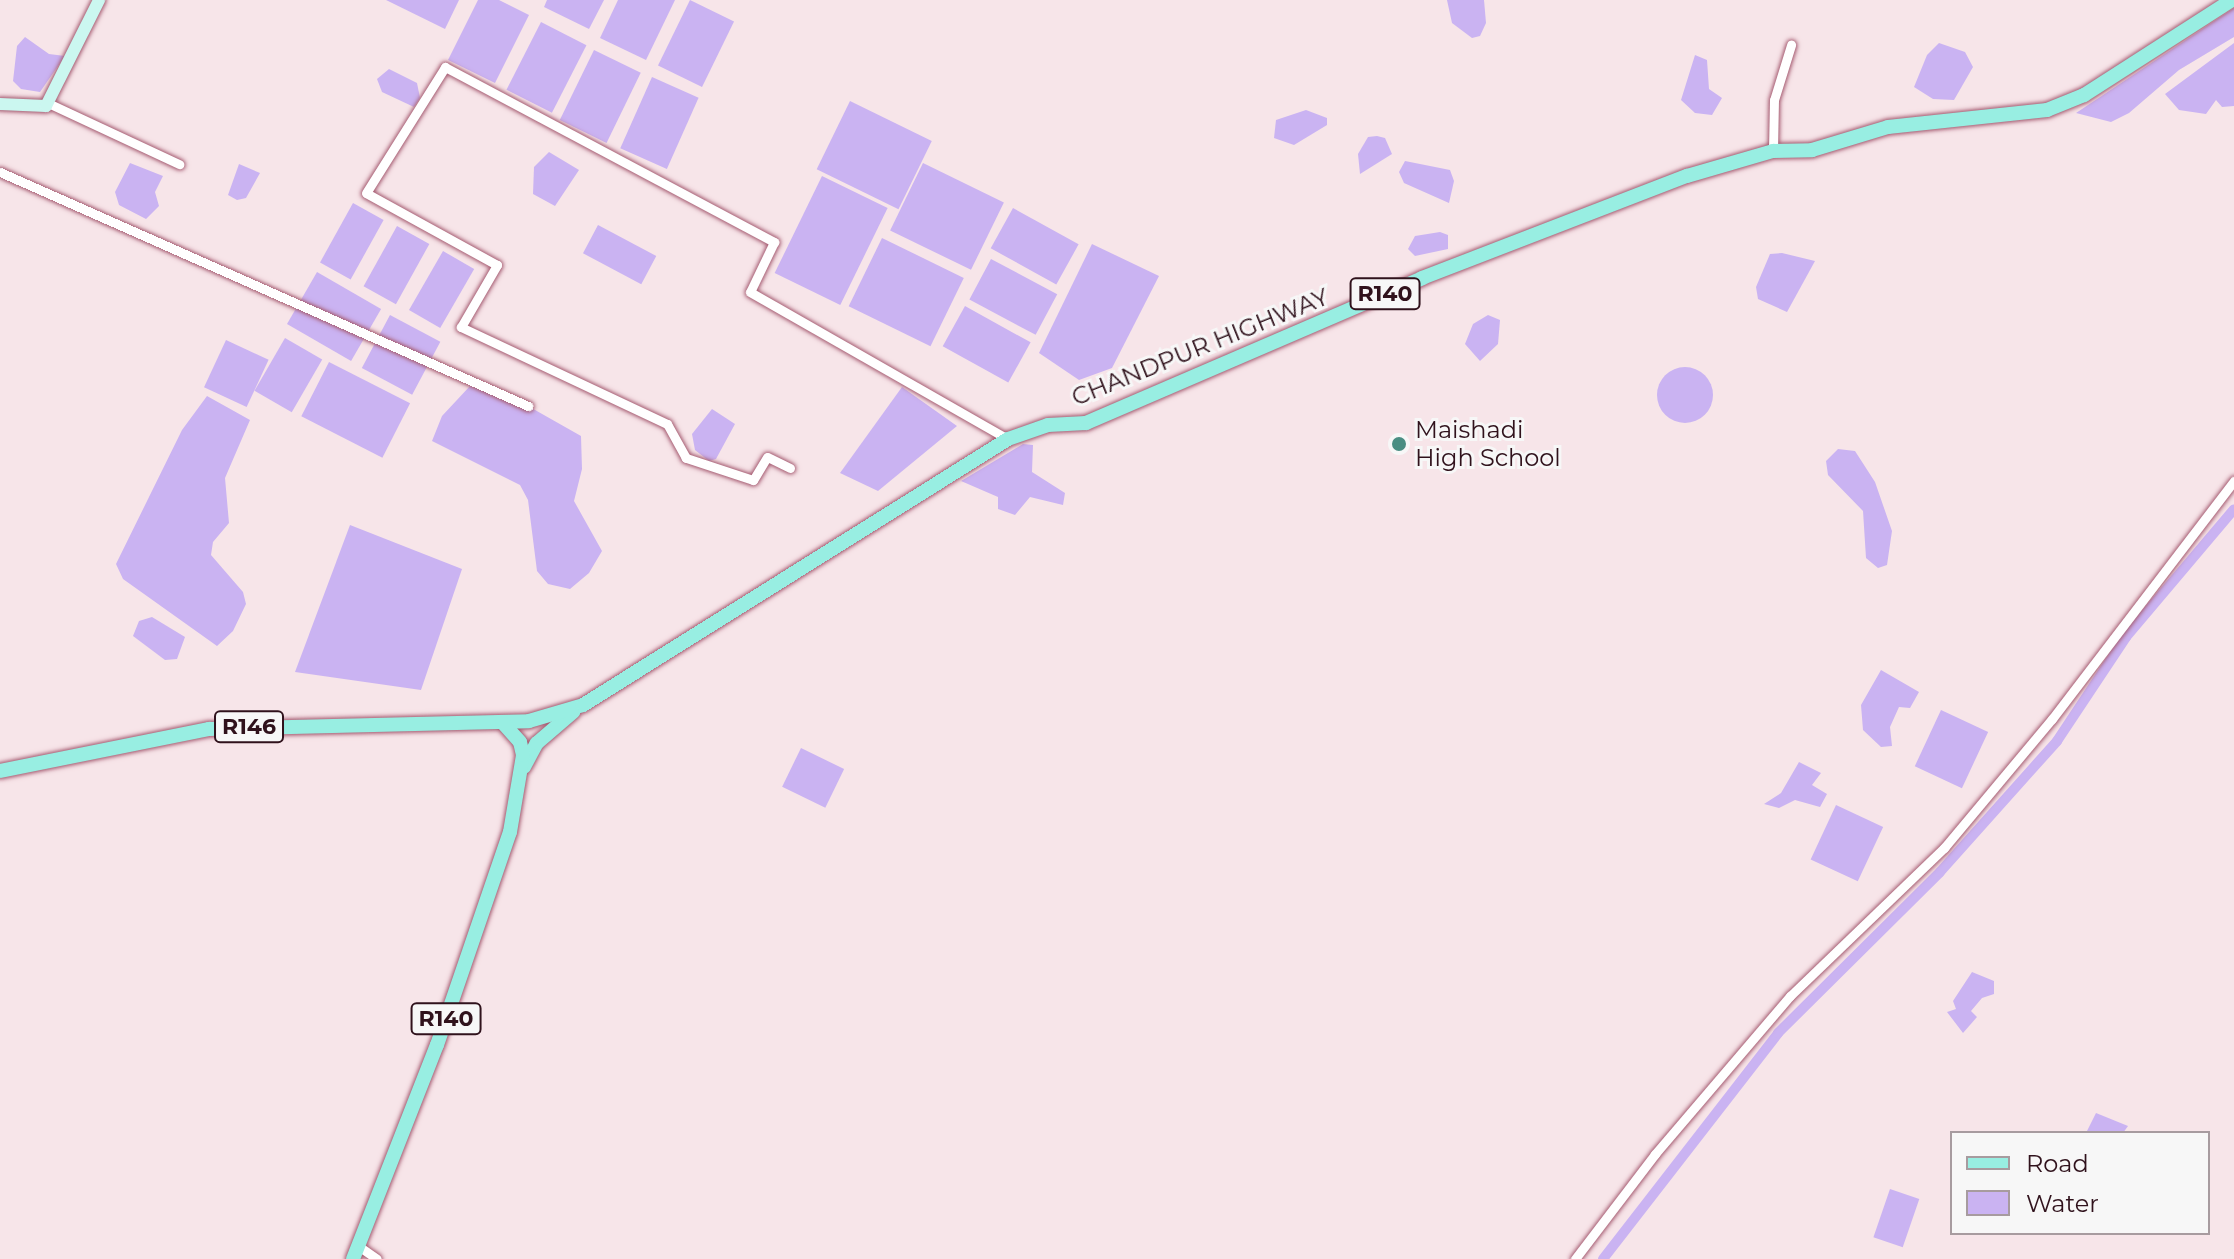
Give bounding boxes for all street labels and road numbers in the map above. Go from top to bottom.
road number: R140 [1349,276,1421,312]
street label: CHANDPUR HIGHWAY [1067,282,1333,412]
road number: R146 [213,709,285,745]
road number: R140 [410,1001,482,1037]

